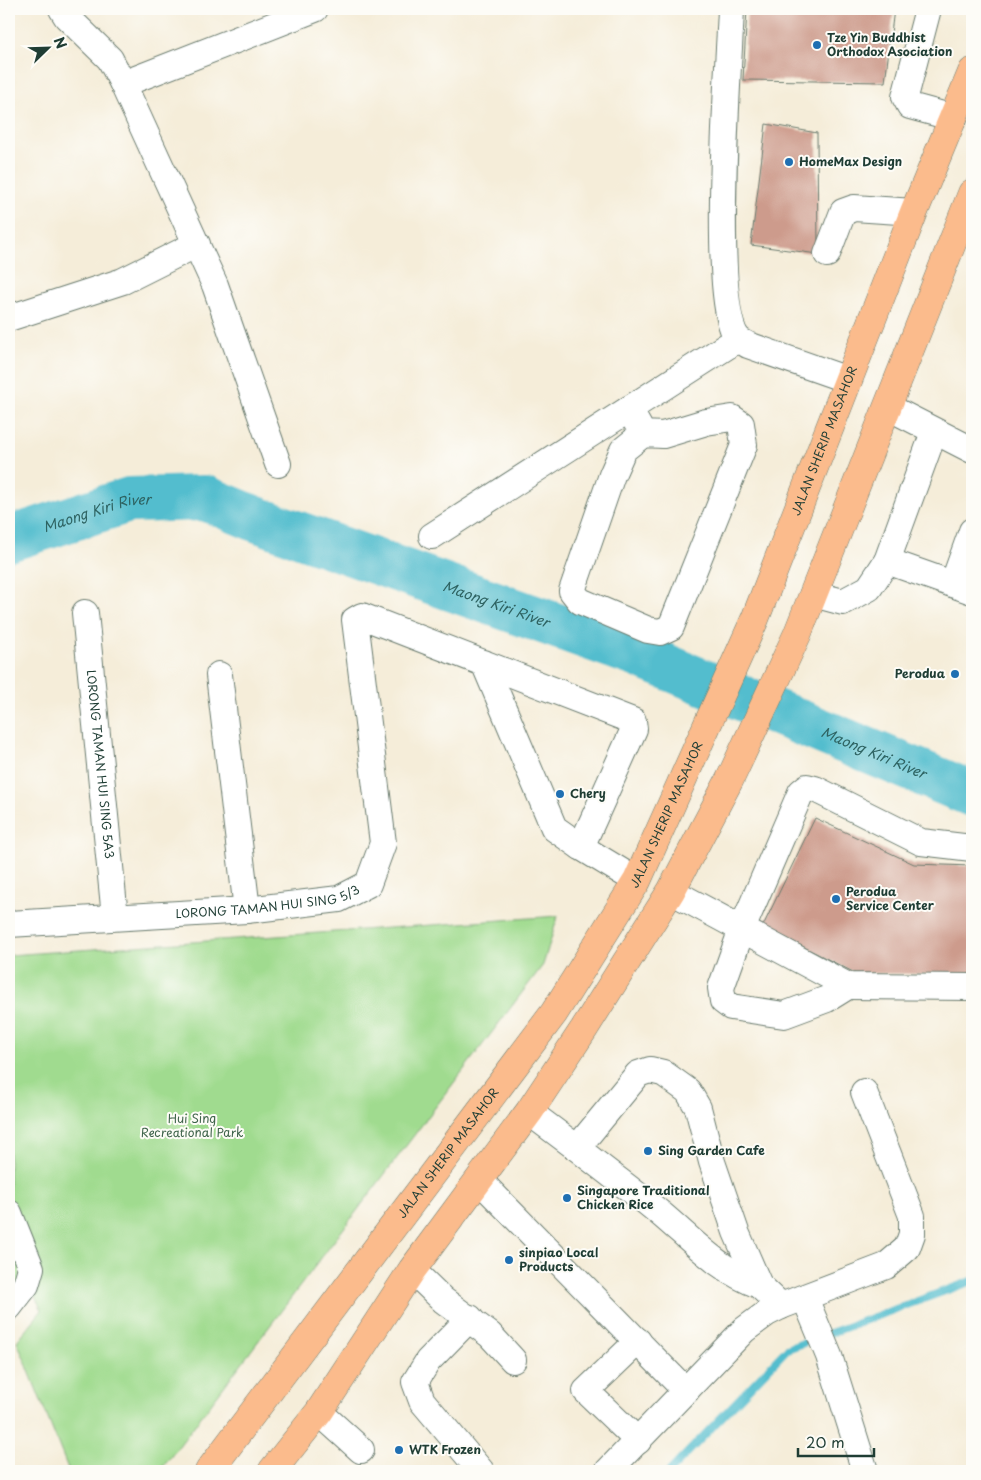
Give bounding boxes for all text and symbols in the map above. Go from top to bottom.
north arrow [22,22,72,72]
place label: Tze Yin Buddhist Orthodox Asociation [827,28,952,60]
text: N [49,34,72,52]
marker: Tze Yin Buddhist Orthodox Asociation [811,39,823,51]
place label: HomeMax Design [799,152,902,170]
marker: HomeMax Design [783,156,795,168]
street label: JALAN SHERIP MASAHOR [786,363,861,518]
water label: Maong Kiri River [40,488,153,537]
water label: Maong Kiri River [440,575,554,633]
place label: Perodua [895,664,946,682]
marker: Perodua [949,668,961,680]
street label: LORONG TAMAN HUI SING 5A3 [83,669,119,860]
water label: Maong Kiri River [818,721,931,784]
street label: JALAN SHERIP MASAHOR [625,738,707,891]
place label: Chery [570,784,606,802]
marker: Chery [554,788,566,800]
street label: LORONG TAMAN HUI SING 5/3 [175,880,362,922]
place label: Perodua Service Center [846,882,935,914]
marker: Perodua Service Center [830,893,842,905]
street label: JALAN SHERIP MASAHOR [393,1083,503,1222]
park label: Hui Sing Recreational Park [141,1109,243,1141]
place label: Sing Garden Cafe [658,1141,765,1159]
marker: Sing Garden Cafe [642,1145,654,1157]
place label: Singapore Traditional Chicken Rice [577,1181,709,1213]
marker: Singapore Traditional Chicken Rice [561,1192,573,1204]
place label: sinpiao Local Products [519,1243,598,1275]
marker: sinpiao Local Products [503,1254,515,1266]
scale bar [798,1425,875,1457]
text: 20 m [806,1430,845,1453]
place label: WTK Frozen [409,1440,481,1458]
marker: WTK Frozen [393,1444,405,1456]

